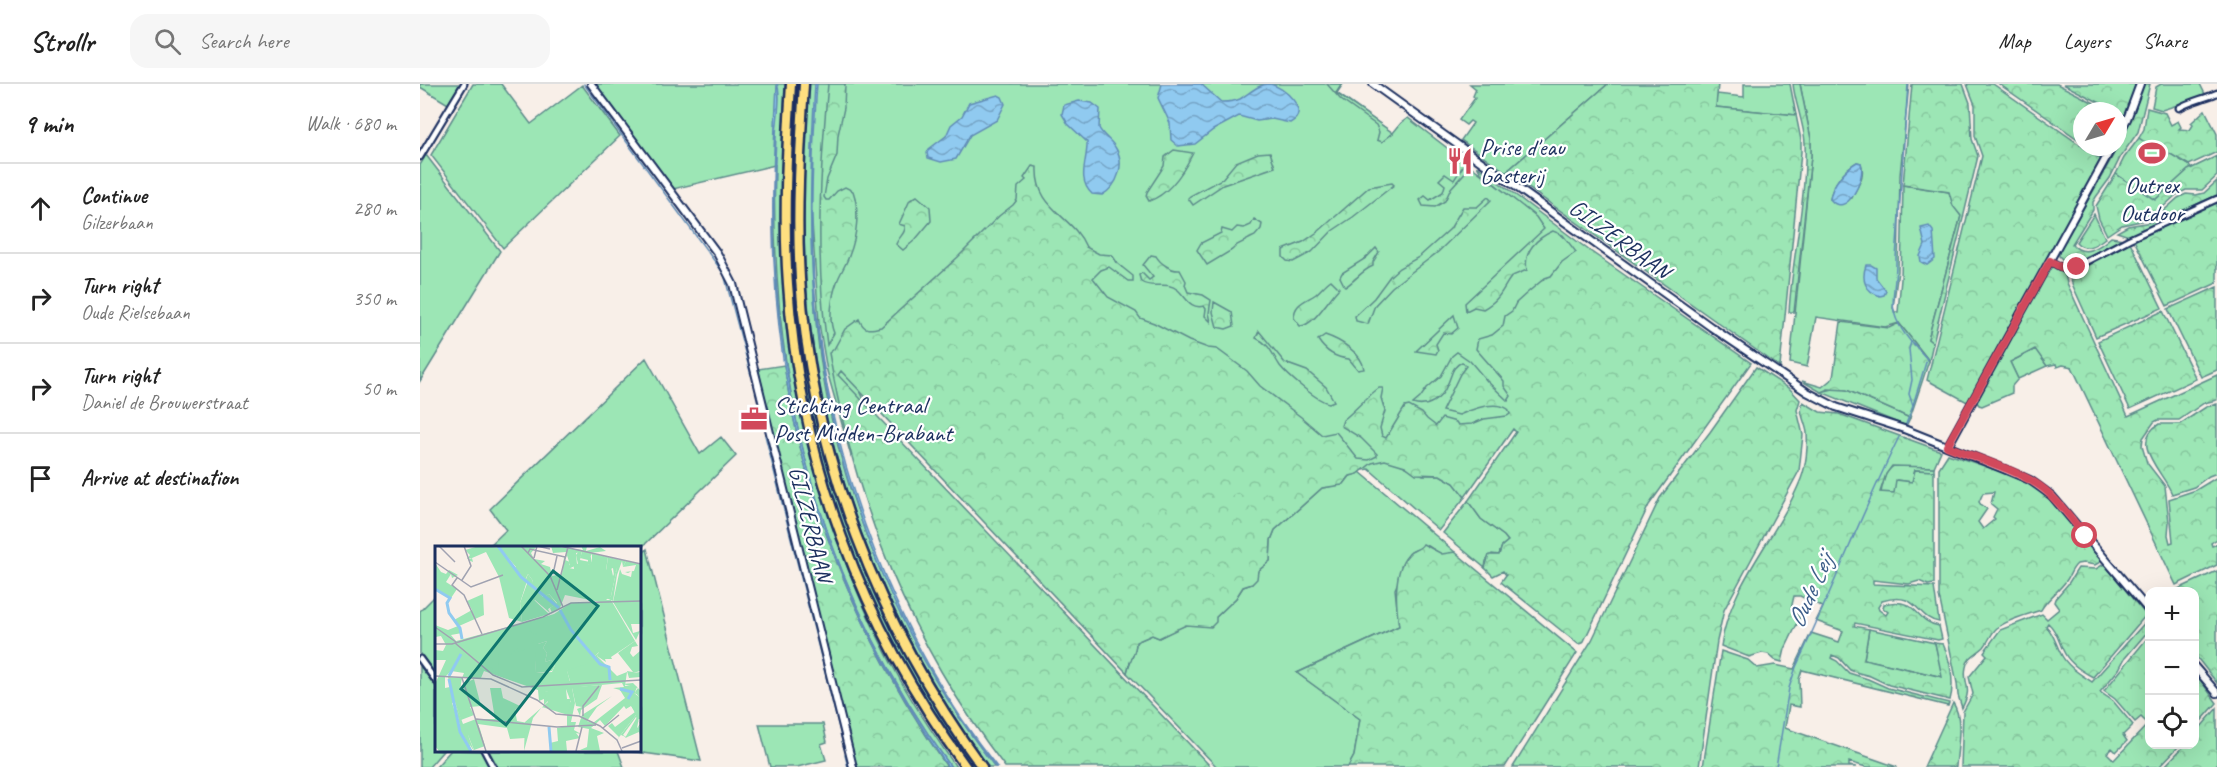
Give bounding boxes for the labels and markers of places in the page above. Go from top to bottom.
place label: Prise d'eau Gasterij [1480,132,1567,190]
sports icon: Outrex Outdoor [2137,138,2167,168]
restaurant icon: Prise d'eau Gasterij [1445,146,1475,176]
place label: Outrex Outdoor [2120,170,2186,228]
place label: Stichting Centraal Post Midden-Brabant [774,390,954,448]
office icon: Stichting Centraal Post Midden-Brabant [739,404,769,434]

